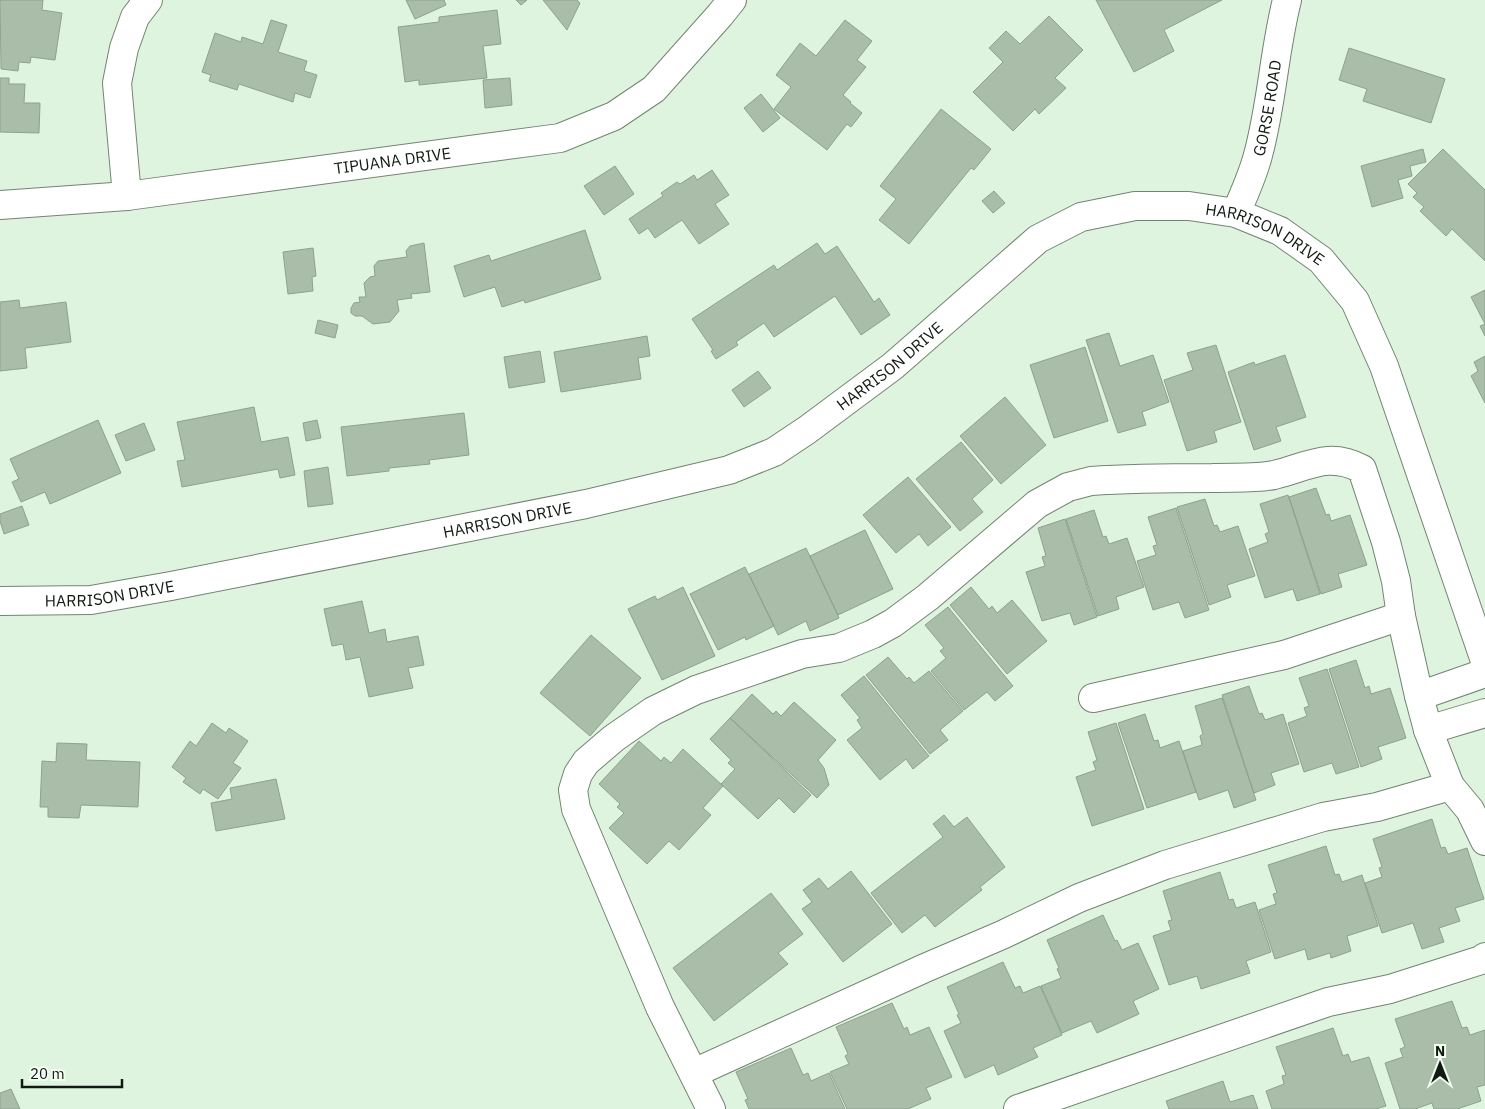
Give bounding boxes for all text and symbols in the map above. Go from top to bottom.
street label: GORSE ROAD [1248,59,1285,158]
street label: TIPUANA DRIVE [333,143,452,178]
street label: HARRISON DRIVE [1204,199,1329,270]
street label: HARRISON DRIVE [833,317,947,415]
street label: HARRISON DRIVE [441,497,573,542]
street label: HARRISON DRIVE [45,576,176,611]
north arrow [1415,1039,1465,1089]
text: N [1435,1042,1445,1060]
scale bar [22,1056,122,1088]
text: 20 m [30,1064,65,1083]

